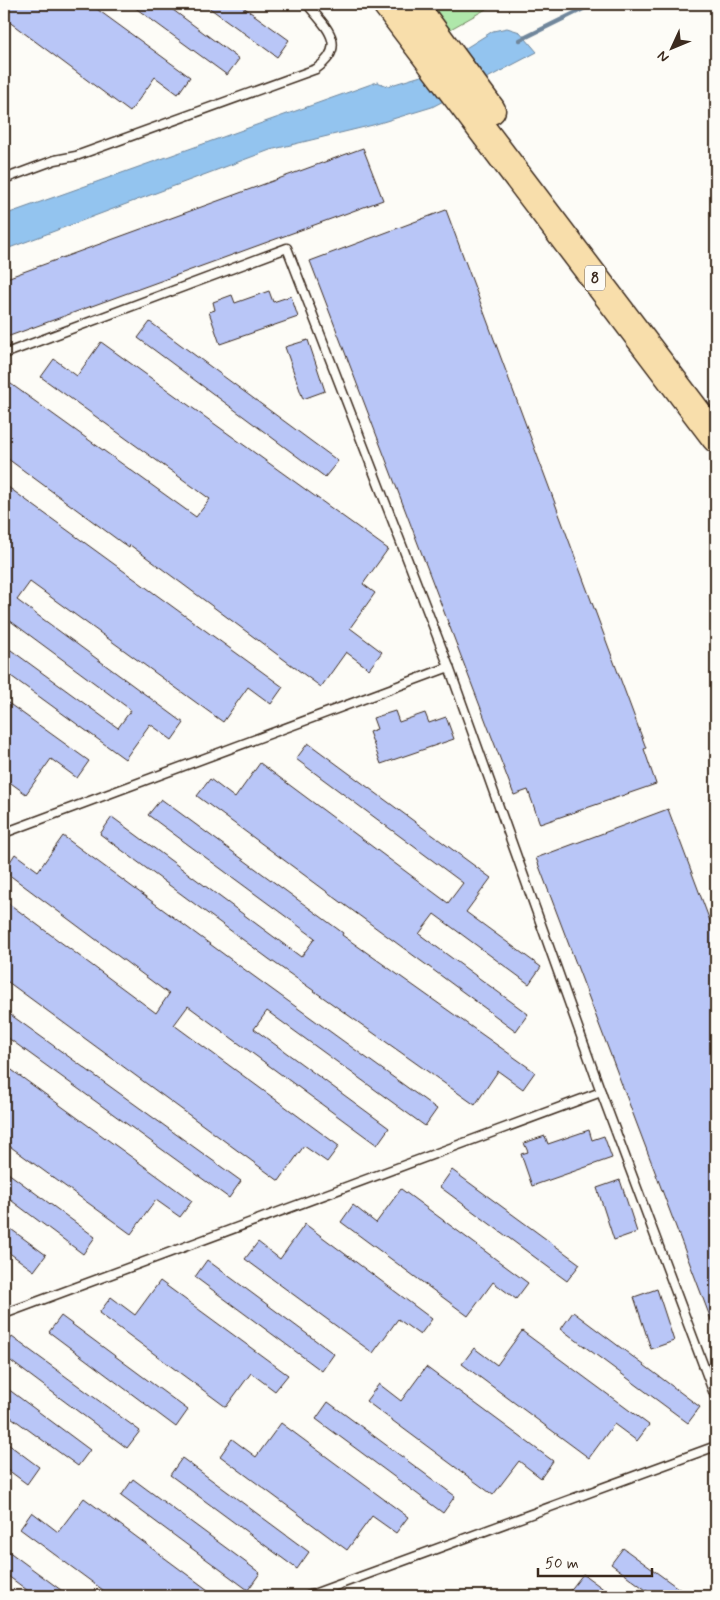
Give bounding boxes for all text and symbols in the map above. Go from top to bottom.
north arrow [648,22,698,72]
text: N [654,47,673,66]
road number: 8 [585,266,605,290]
scale bar [538,1545,651,1577]
text: 50 m [545,1554,579,1574]

